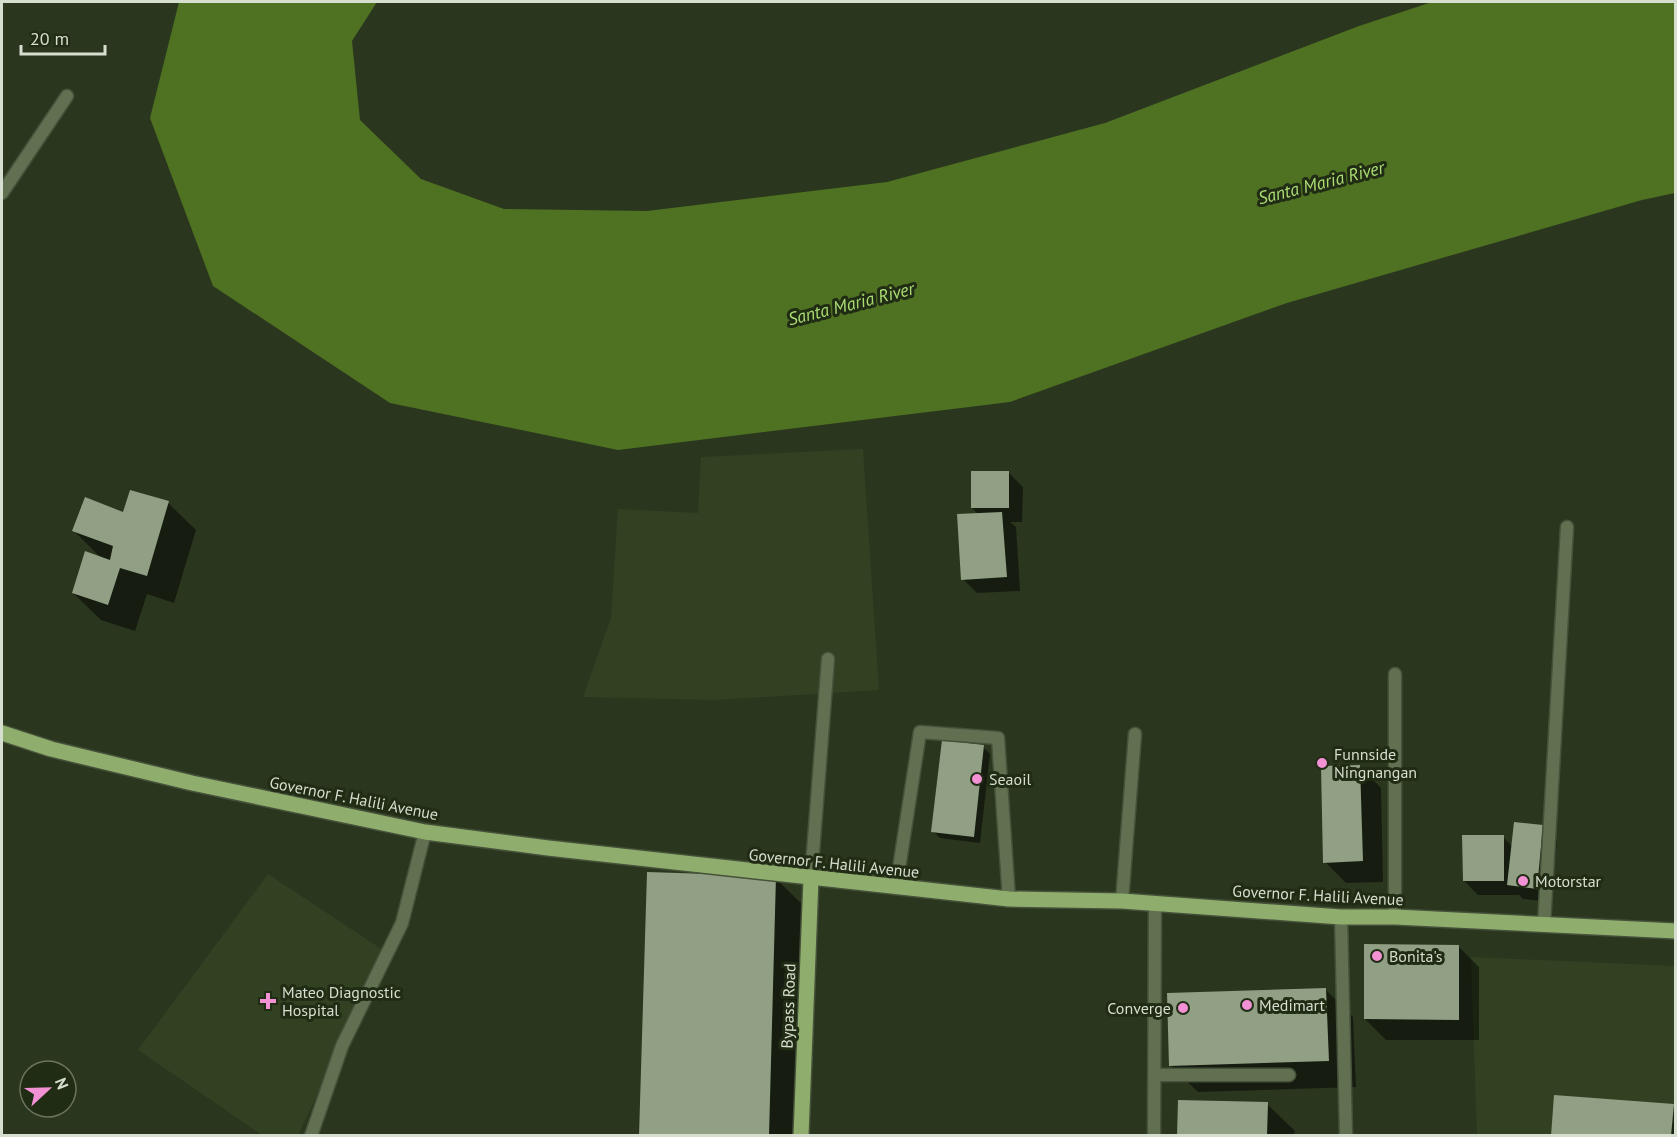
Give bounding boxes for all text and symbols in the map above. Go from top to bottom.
scale bar [21,18,105,56]
text: 20 m [30,27,69,50]
water label: Santa Maria River [1255,155,1388,209]
water label: Santa Maria River [785,276,918,330]
place label: Funnside Ningnangan [1334,744,1417,782]
marker: Funnside Ningnangan [1315,756,1329,770]
place label: Seaoil [989,769,1031,789]
street label: Governor F. Halili Avenue [268,772,440,824]
marker: Seaoil [970,772,984,786]
street label: Governor F. Halili Avenue [748,844,920,882]
place label: Motorstar [1535,871,1602,891]
marker: Motorstar [1516,874,1530,888]
street label: Governor F. Halili Avenue [1232,881,1404,909]
place label: Bonita's [1389,946,1443,966]
marker: Bonita's [1370,949,1384,963]
street label: Bypass Road [777,963,799,1049]
place label: Mateo Diagnostic Hospital [282,982,401,1020]
marker: Mateo Diagnostic Hospital [259,992,277,1010]
place label: Medimart [1259,995,1326,1015]
place label: Converge [1107,998,1171,1018]
marker: Medimart [1240,998,1254,1012]
marker: Converge [1176,1001,1190,1015]
north arrow [18,1059,78,1119]
text: N [51,1075,73,1092]

